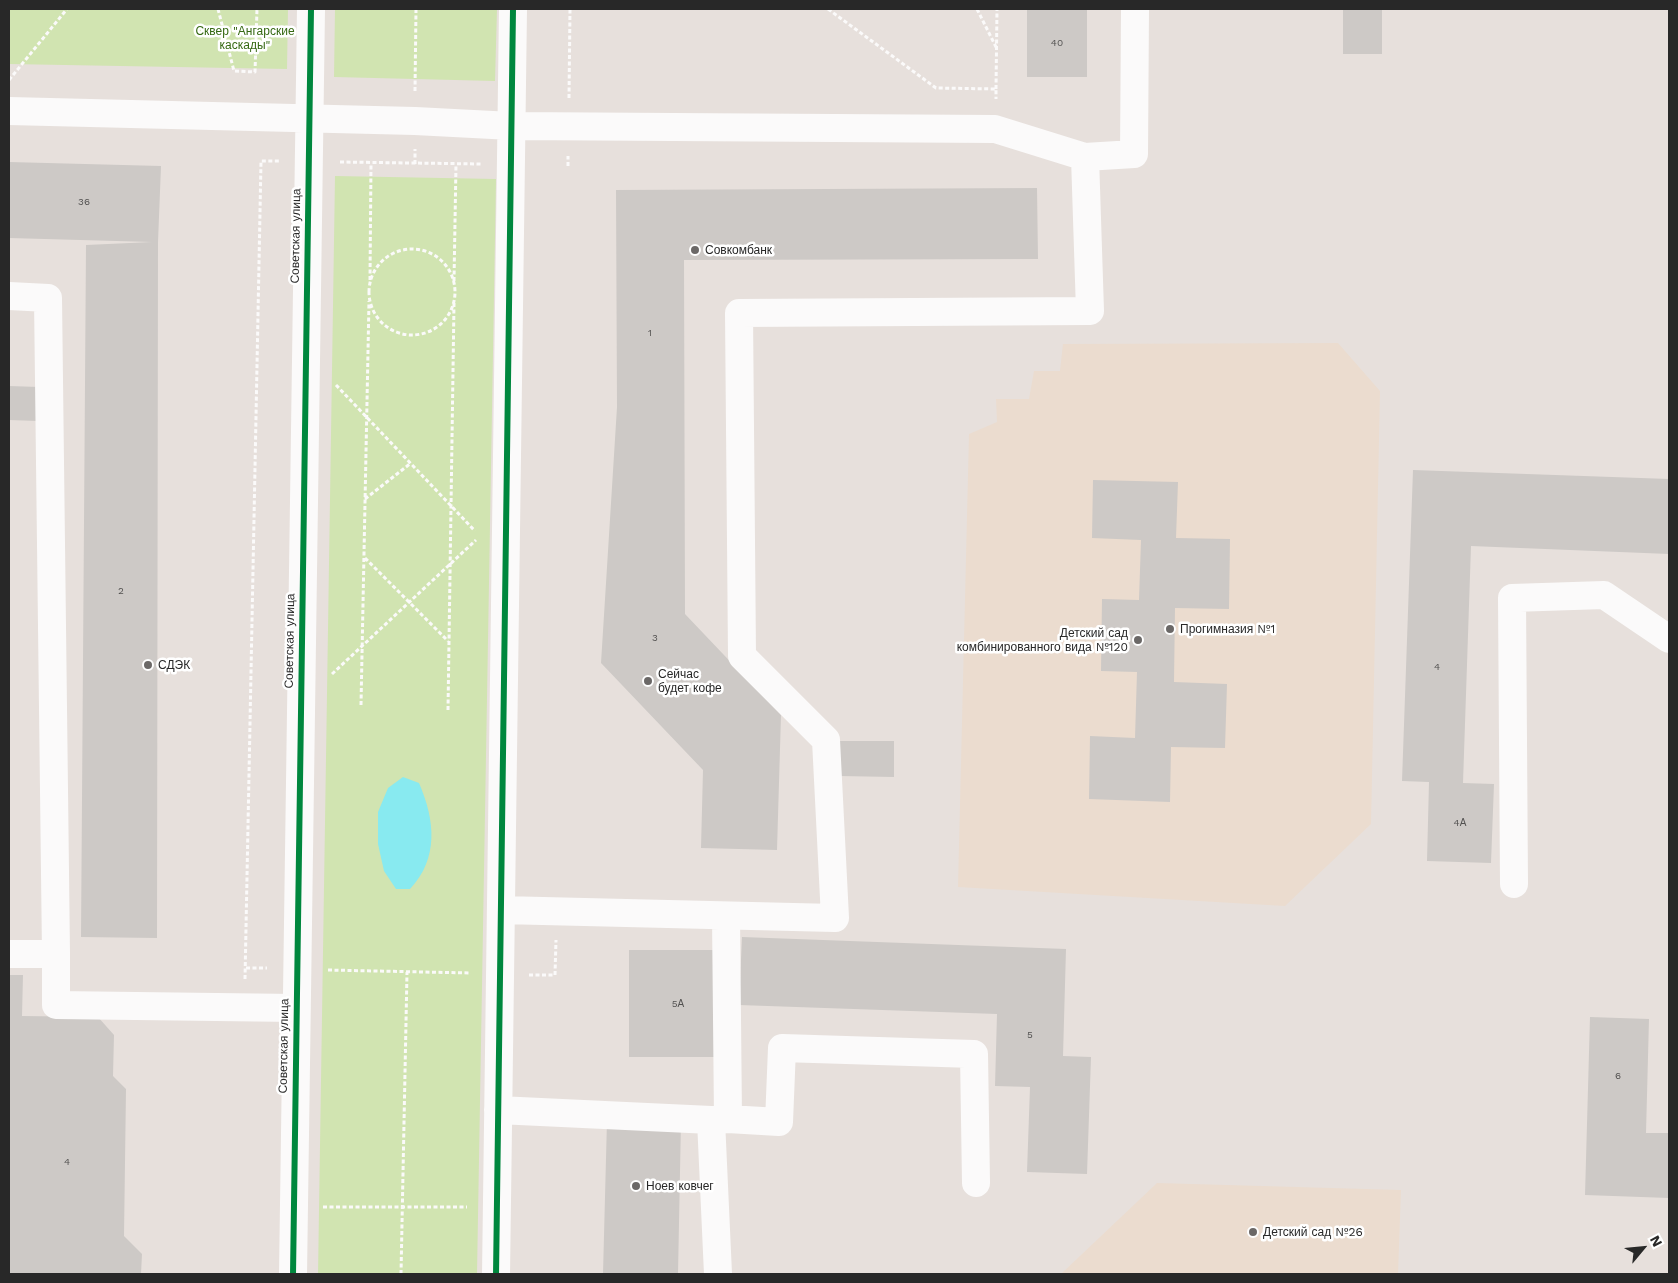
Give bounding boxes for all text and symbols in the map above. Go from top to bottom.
park label: Сквер "Ангарские каскады" [195,24,295,52]
house number: 40 [1051,37,1063,49]
street label: Советская улица [288,188,304,284]
house number: 36 [78,196,90,208]
place label: Совкомбанк [705,243,772,257]
marker: Совкомбанк [689,244,701,256]
house number: 1 [648,327,652,339]
house number: 2 [118,585,124,597]
street label: Советская улица [282,593,298,689]
place label: Прогимназия №1 [1180,622,1275,636]
marker: Прогимназия №1 [1164,623,1176,635]
place label: Детский сад комбинированного вида №120 [957,626,1128,654]
house number: 3 [652,632,658,644]
marker: Детский сад комбинированного вида №120 [1132,634,1144,646]
place label: СДЭК [158,658,190,672]
marker: СДЭК [142,659,154,671]
house number: 4 [1434,661,1440,673]
place label: Сейчас будет кофе [658,667,722,695]
marker: Сейчас будет кофе [642,675,654,687]
house number: 4А [1454,817,1466,829]
street label: Советская улица [276,998,292,1094]
house number: 5А [672,998,684,1010]
house number: 5 [1027,1029,1033,1041]
house number: 6 [1615,1070,1621,1082]
house number: 4 [64,1156,70,1168]
place label: Ноев ковчег [646,1179,714,1193]
marker: Ноев ковчег [630,1180,642,1192]
north arrow [1618,1223,1668,1273]
place label: Детский сад №26 [1263,1225,1363,1239]
marker: Детский сад №26 [1247,1226,1259,1238]
text: N [1647,1233,1666,1249]

